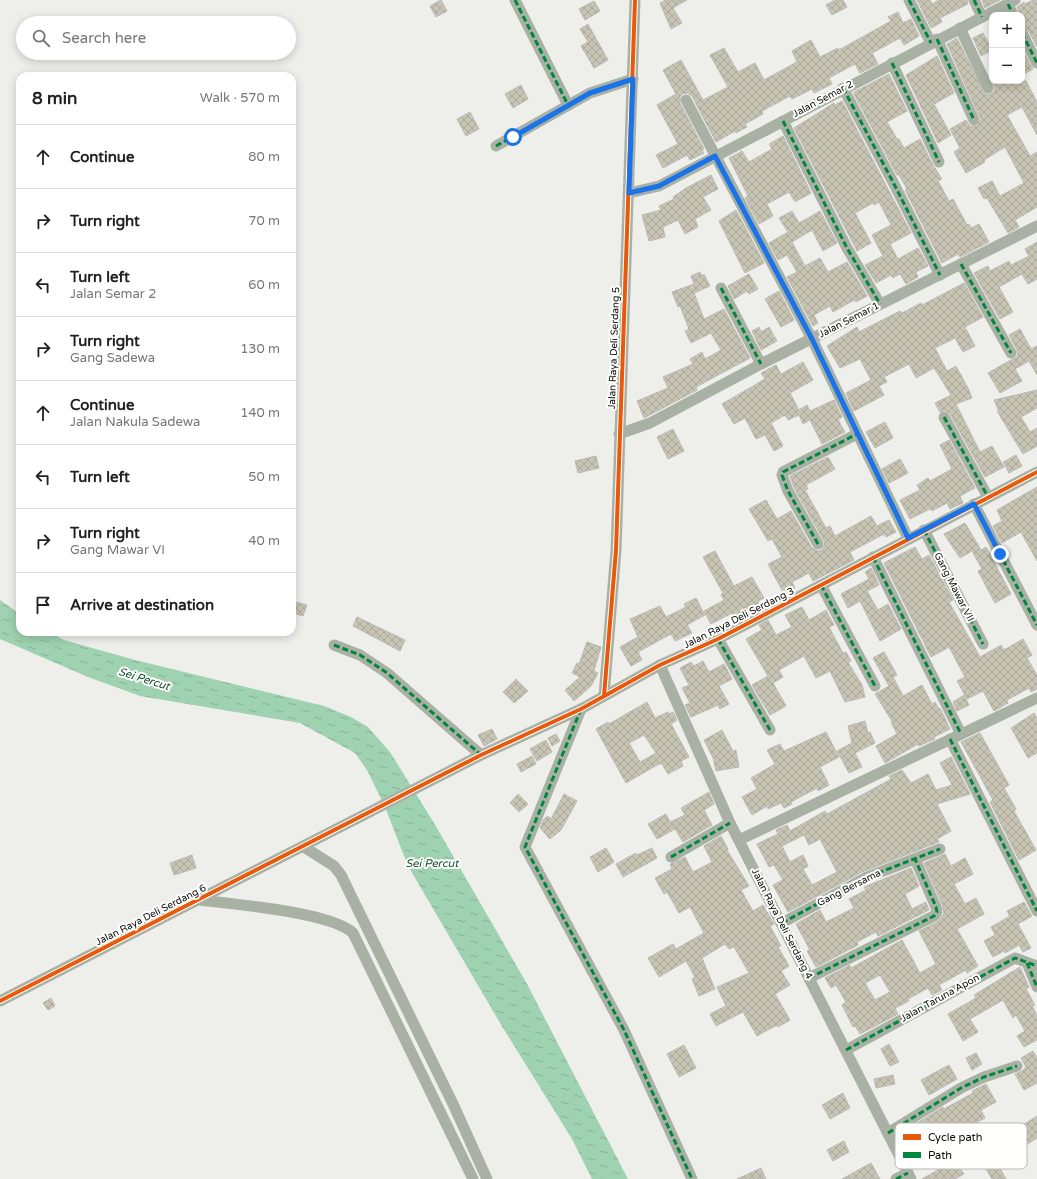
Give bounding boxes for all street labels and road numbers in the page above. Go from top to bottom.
street label: Jalan Semar 2 [791,78,855,120]
street label: Jalan Raya Deli Serdang 5 [606,287,622,409]
street label: Jalan Semar 1 [817,300,881,340]
street label: Gang Mawar VII [931,550,977,624]
street label: Jalan Raya Deli Serdang 3 [682,585,796,651]
street label: Jalan Raya Deli Serdang 4 [749,867,815,981]
street label: Gang Bersama [815,867,883,909]
street label: Jalan Raya Deli Serdang 6 [94,882,208,948]
street label: Jalan Taruna Apon [899,971,981,1025]

